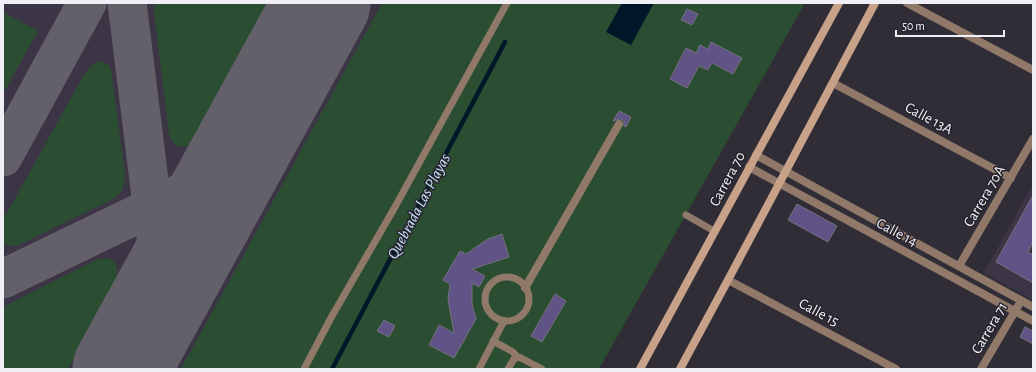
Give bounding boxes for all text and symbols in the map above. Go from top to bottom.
scale bar [896,12,1004,38]
text: 50 m [902,20,925,32]
street label: Calle 13A [902,100,955,137]
street label: Carrera 70 [707,149,748,209]
water label: Quebrada Las Playas [384,151,454,262]
street label: Carrera 70A [961,163,1008,229]
street label: Calle 14 [874,216,920,249]
street label: Calle 15 [796,296,841,329]
street label: Carrera 71 [969,300,1010,357]

